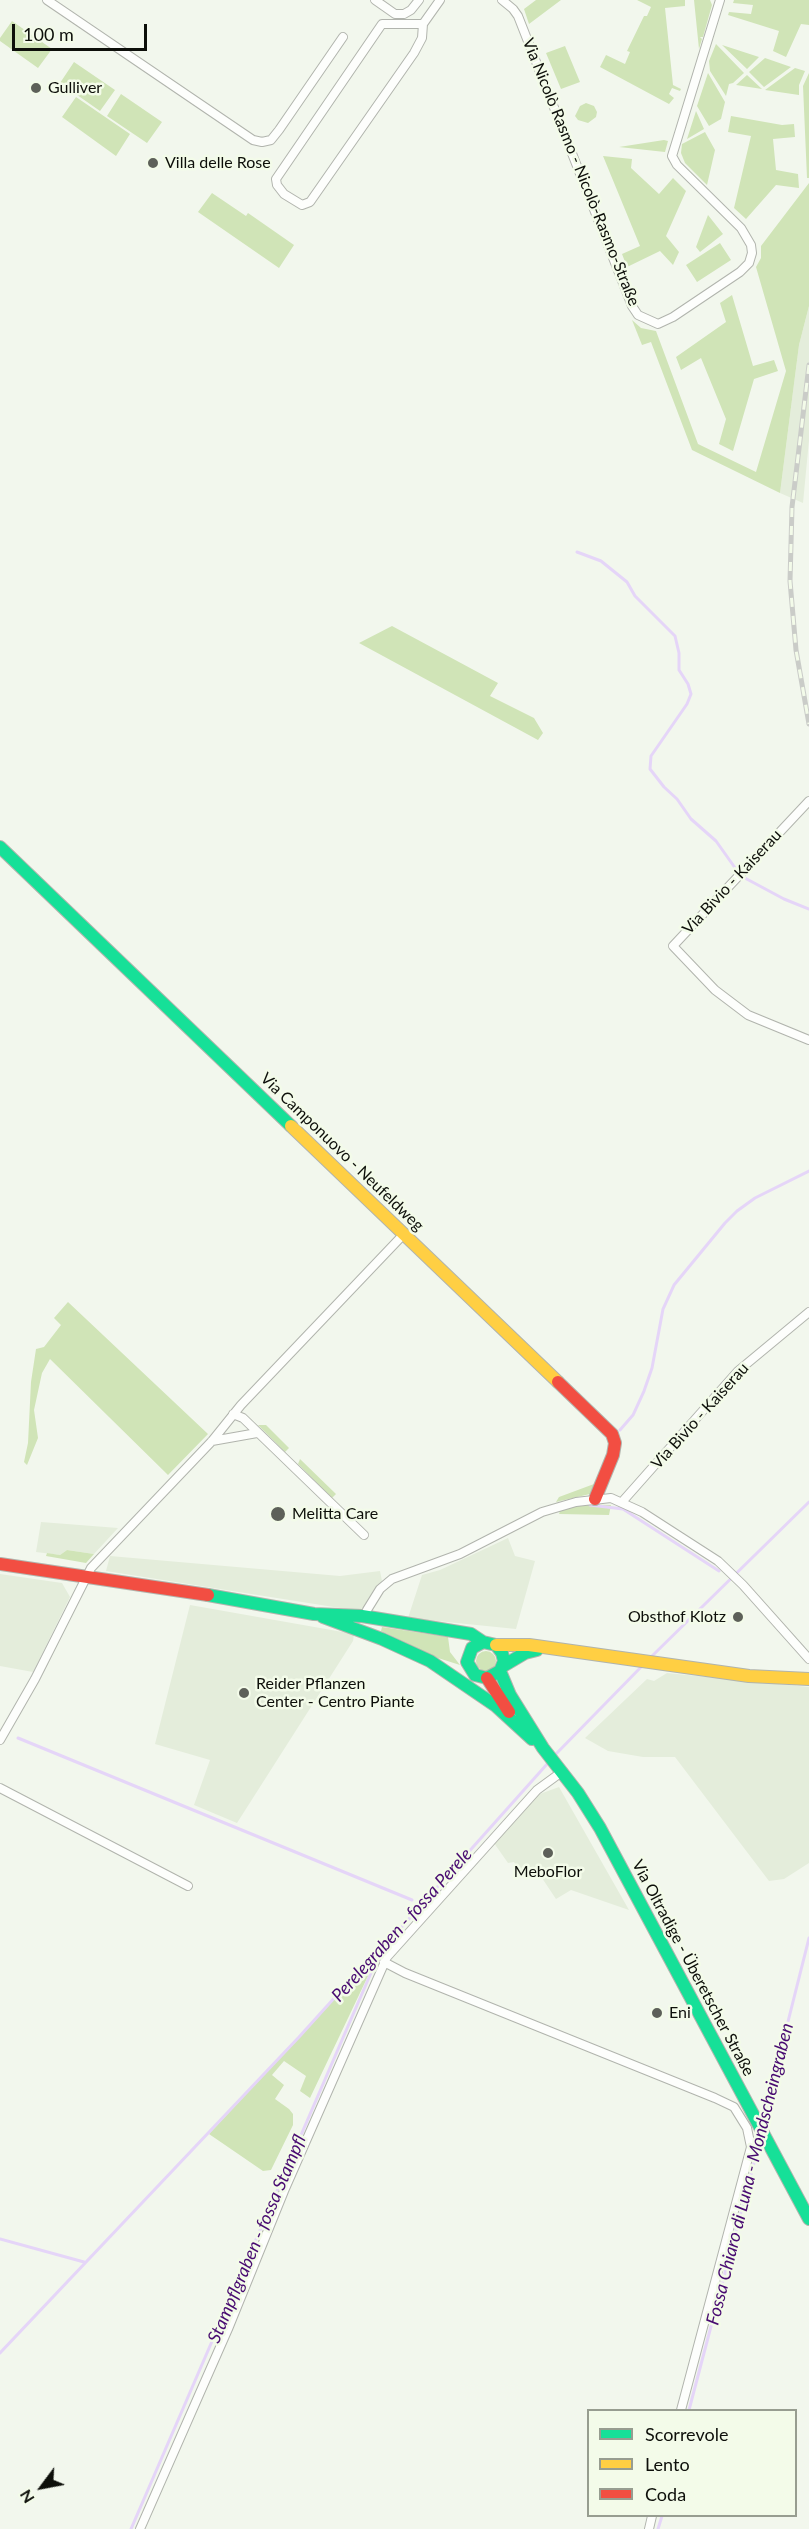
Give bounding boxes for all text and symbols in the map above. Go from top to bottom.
scale bar [15,12,150,50]
text: 100 m [23,23,74,45]
street label: Via Nicolò Rasmo - Nicolò-Rasmo-Straße [518,35,644,309]
place label: Gulliver [48,78,102,98]
marker: Gulliver [29,81,43,95]
place label: Villa delle Rose [165,153,271,173]
marker: Villa delle Rose [146,156,160,170]
street label: Via Bivio - Kaiserau [678,826,786,938]
street label: Via Camponuovo - Neufeldweg [256,1069,428,1235]
street label: Via Bivio - Kaiserau [647,1359,753,1473]
place label: Melitta Care [292,1504,378,1524]
marker: Melitta Care [269,1505,287,1523]
place label: Obsthof Klotz [628,1607,726,1627]
marker: Obsthof Klotz [731,1610,745,1624]
place label: Reider Pflanzen Center - Centro Piante [256,1674,414,1712]
marker: Reider Pflanzen Center - Centro Piante [237,1686,251,1700]
water label: Perelegraben - fossa Perele [327,1844,477,2006]
marker: MeboFlor [541,1846,555,1860]
street label: Via Oltradige - Überetscher Straße [628,1857,758,2079]
place label: MeboFlor [514,1862,582,1882]
place label: Eni [669,2003,691,2023]
marker: Eni [650,2006,664,2020]
water label: Fossa Chiaro di Luna - Mondscheingraben [702,2021,798,2327]
water label: Stampflgraben - fossa Stampfl [203,2132,311,2346]
legend [587,2409,797,2517]
text: Scorrevole [645,2423,728,2445]
text: Lento [645,2453,690,2475]
north arrow [12,2457,72,2517]
text: Coda [645,2483,686,2505]
text: N [15,2487,38,2507]

